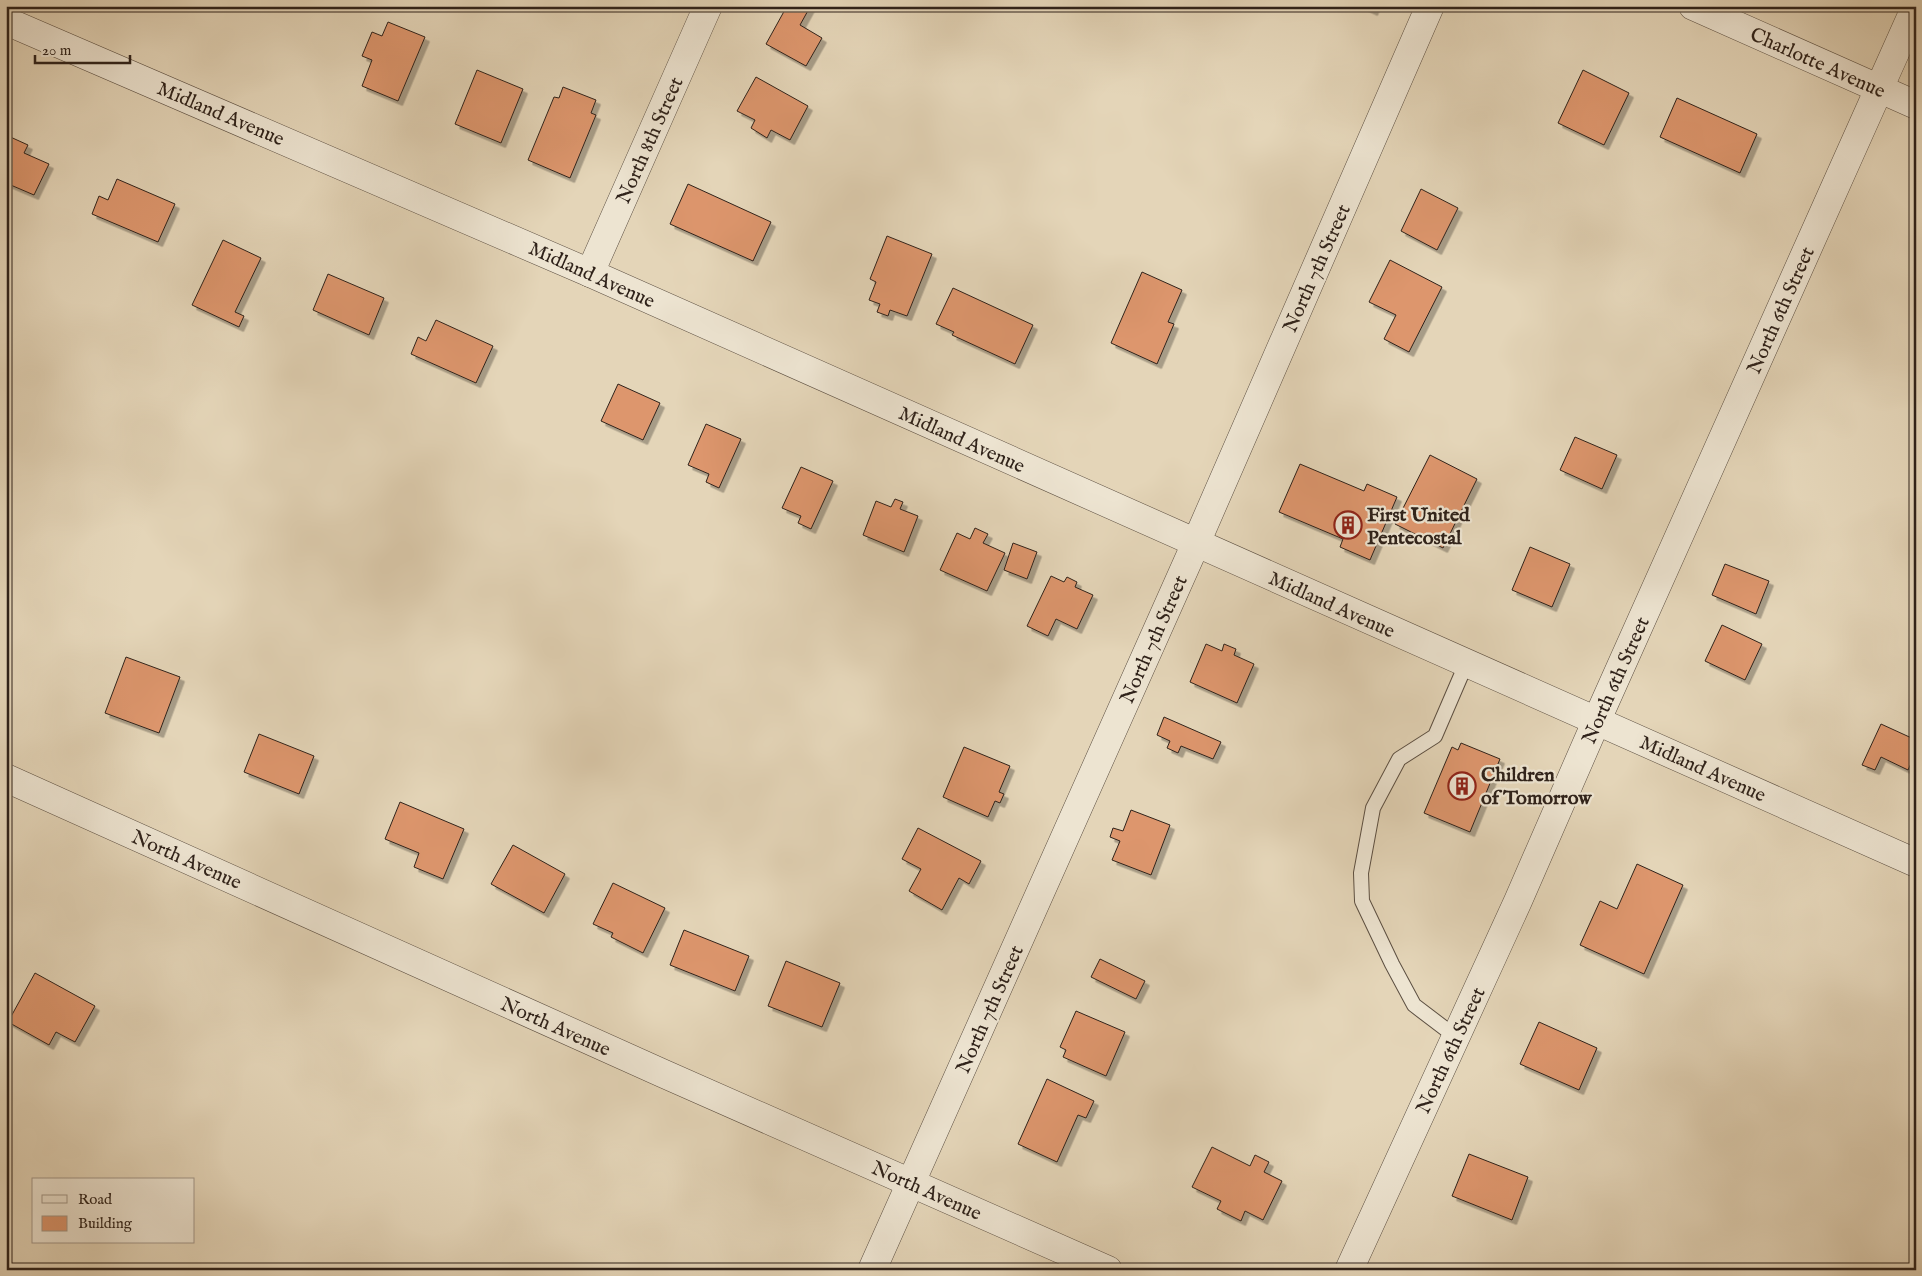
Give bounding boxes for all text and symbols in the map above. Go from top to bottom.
street label: Charlotte Avenue [1746,22,1889,104]
scale bar [35,32,130,64]
text: 20 m [42,41,72,60]
street label: North 8th Street [611,73,690,208]
street label: Midland Avenue [153,76,288,152]
street label: North 7th Street [1278,201,1357,337]
street label: Midland Avenue [524,236,658,314]
street label: North 6th Street [1742,243,1821,378]
street label: Midland Avenue [894,401,1028,479]
place label: First United Pentecostal [1367,503,1471,551]
building icon: First United Pentecostal [1333,510,1363,540]
street label: Midland Avenue [1264,566,1398,644]
street label: North 7th Street [1115,572,1194,708]
street label: North 6th Street [1577,613,1656,748]
street label: Midland Avenue [1635,730,1769,808]
place label: Children of Tomorrow [1481,763,1592,811]
building icon: Children of Tomorrow [1447,771,1477,801]
street label: North Avenue [127,825,245,896]
street label: North 7th Street [951,942,1030,1078]
street label: North 6th Street [1411,983,1492,1118]
street label: North Avenue [496,992,614,1063]
street label: North Avenue [867,1156,985,1227]
legend [32,1178,195,1244]
text: Road [78,1190,113,1209]
text: Building [78,1214,133,1233]

